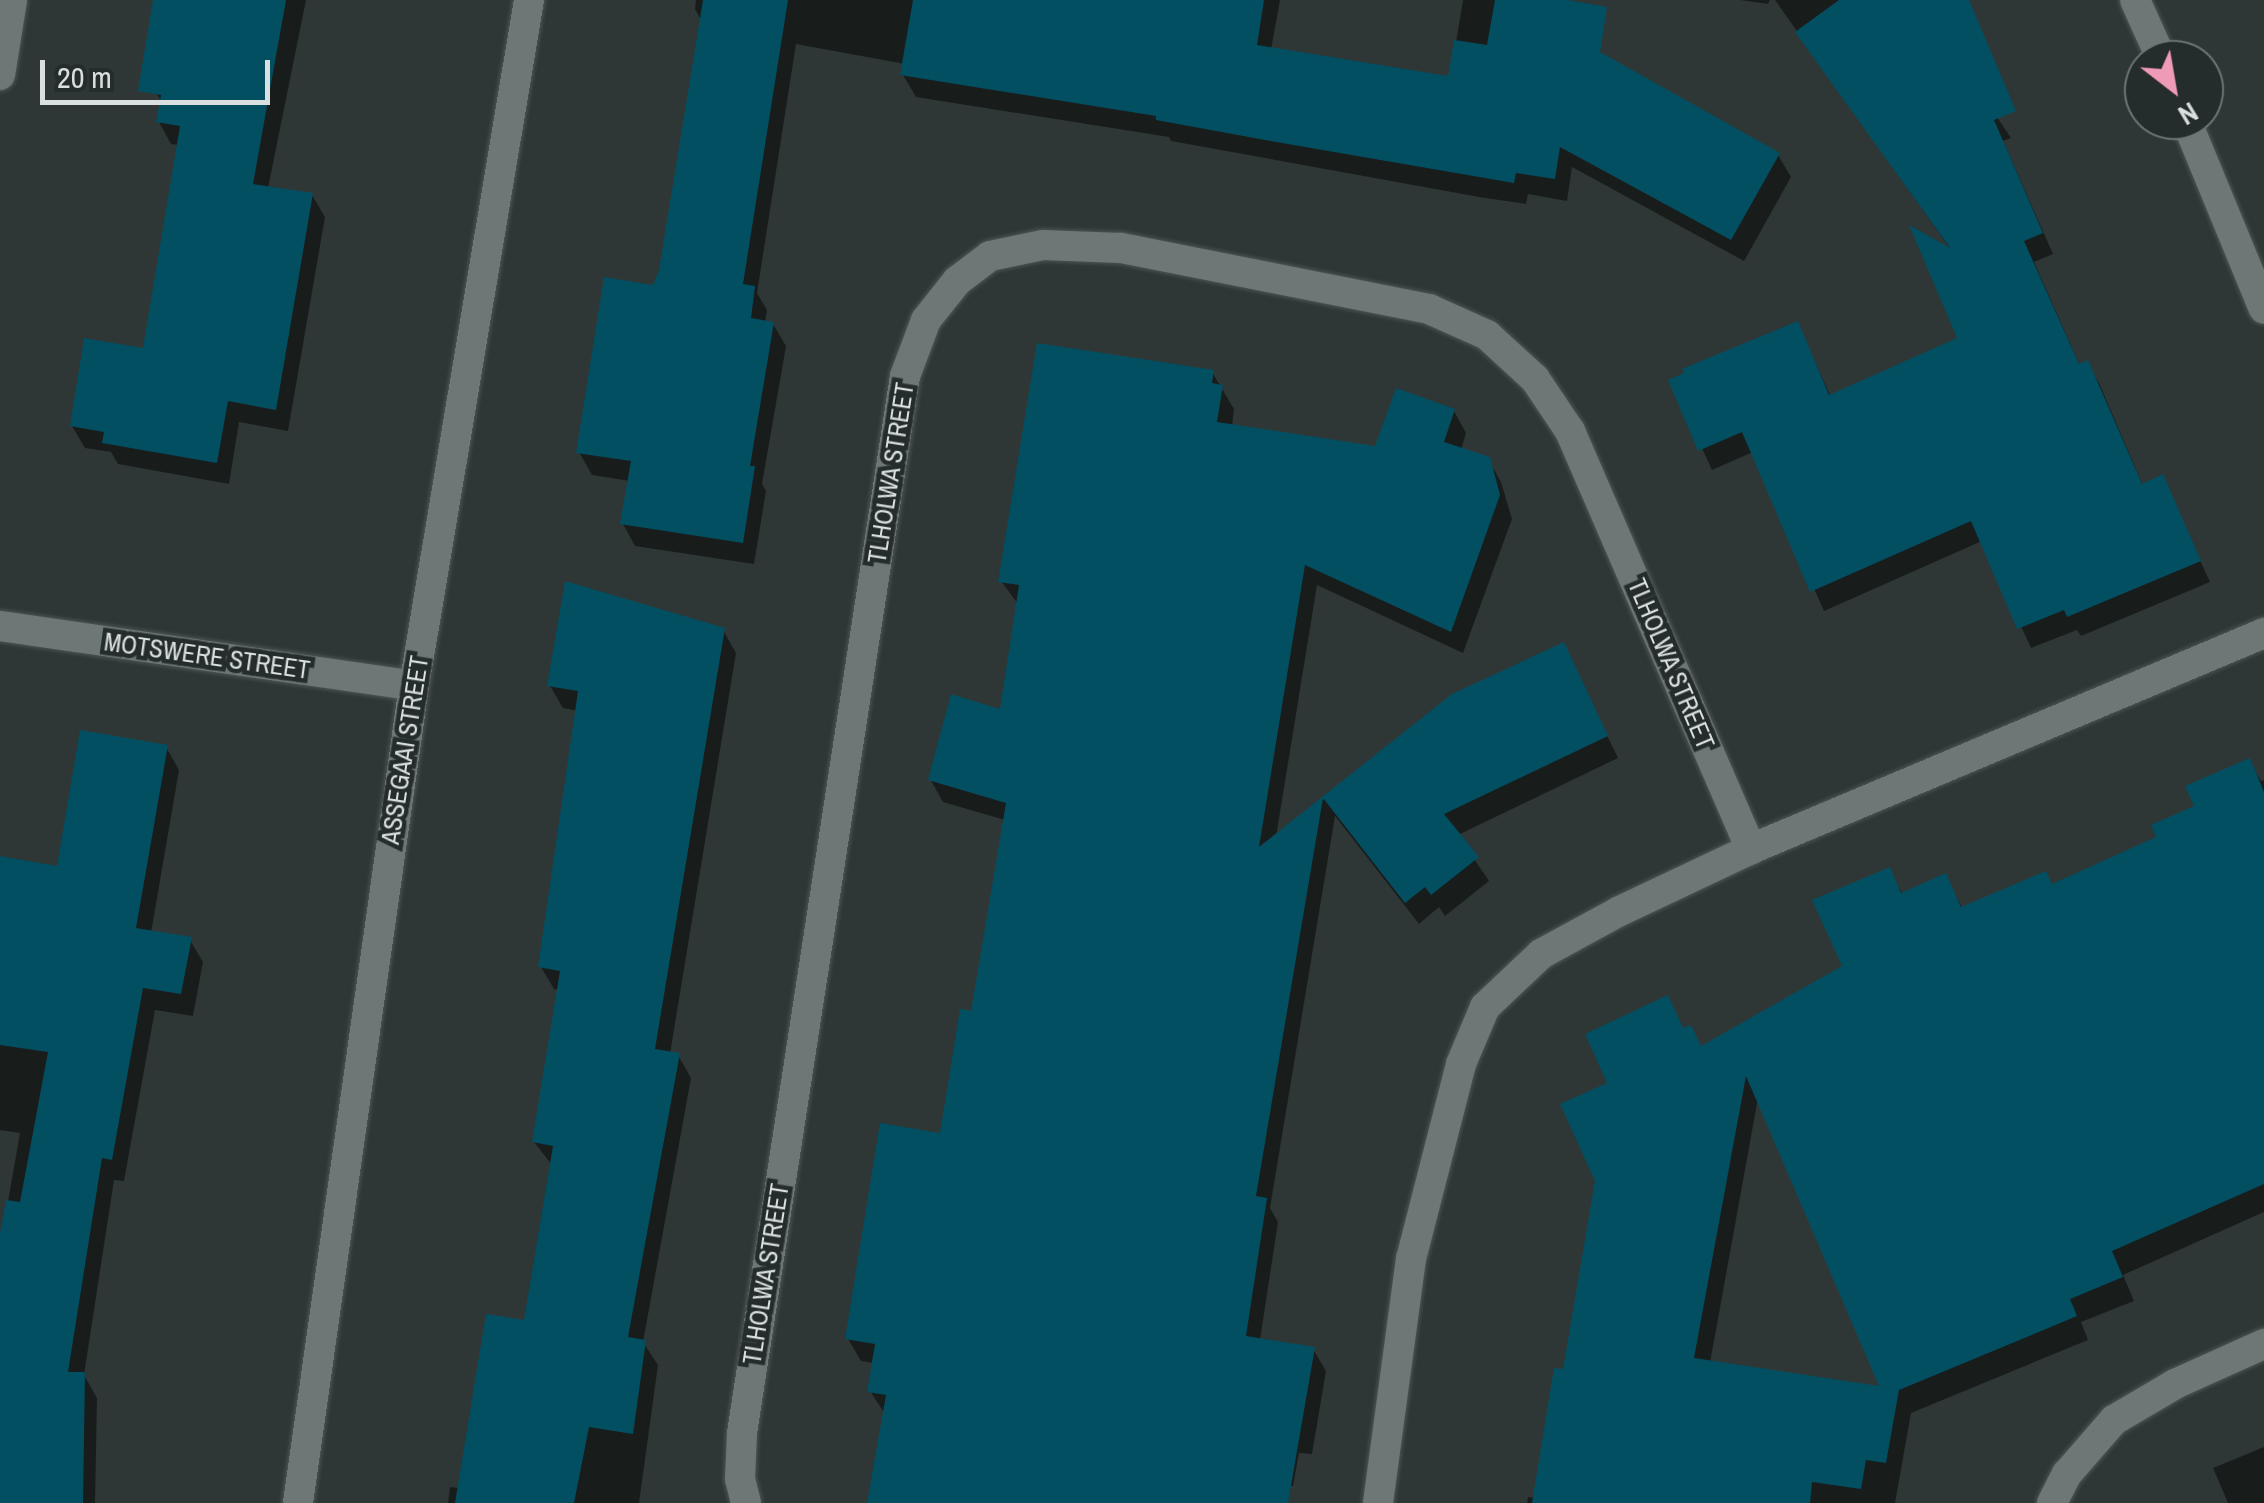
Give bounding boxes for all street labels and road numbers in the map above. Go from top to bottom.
street label: TLHOLWA STREET [862,380,920,566]
street label: TLHOLWA STREET [1621,574,1721,754]
street label: MOTSWERE STREET [102,627,312,685]
street label: ASSEGAAI STREET [375,654,435,846]
street label: TLHOLWA STREET [737,1181,795,1367]

